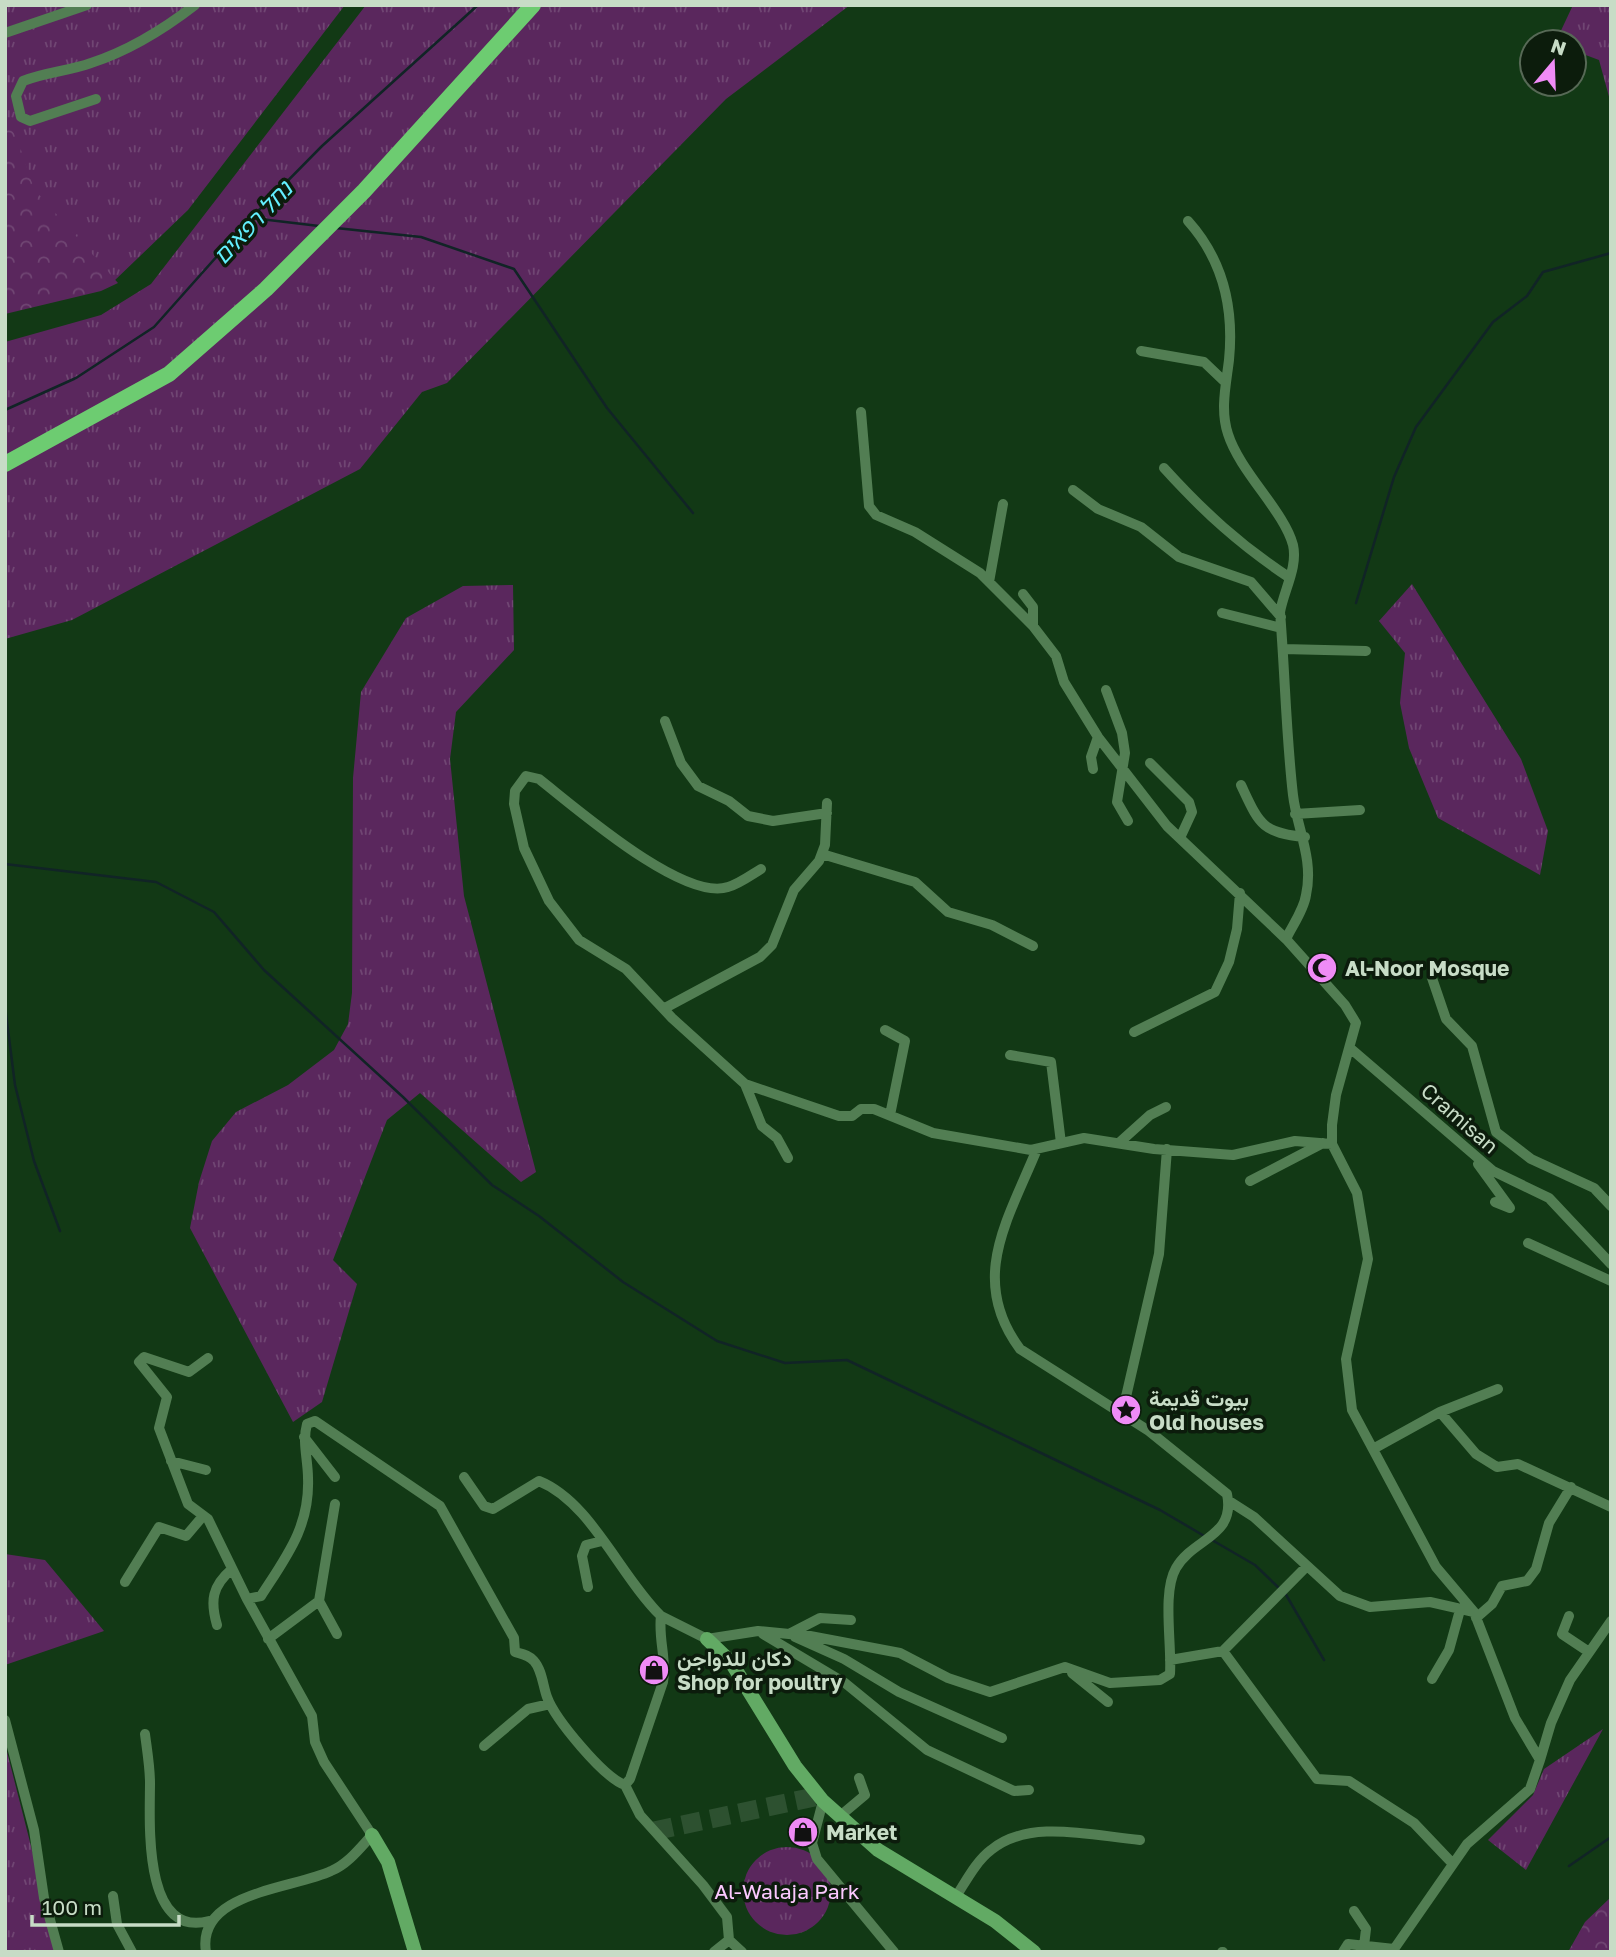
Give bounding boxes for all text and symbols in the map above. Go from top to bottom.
north arrow [1518,28,1588,98]
text: N [1548,33,1569,60]
water label: נחל רפאים [207,173,299,269]
mosque icon: Al-Noor Mosque [1305,951,1339,985]
place label: Al-Noor Mosque [1345,955,1509,981]
street label: Cramisan [1416,1077,1504,1159]
place label: بيوت قديمة Old houses [1149,1385,1264,1435]
place icon: بيوت قديمة Old houses [1109,1393,1143,1427]
place label: دكان للدواجن Shop for poultry [677,1645,843,1695]
shop icon: دكان للدواجن Shop for poultry [637,1653,671,1687]
shop icon: Market [786,1815,820,1849]
place label: Market [826,1819,898,1845]
park label: Al-Walaja Park [714,1878,860,1904]
scale bar [32,1884,178,1928]
text: 100 m [42,1894,102,1920]

